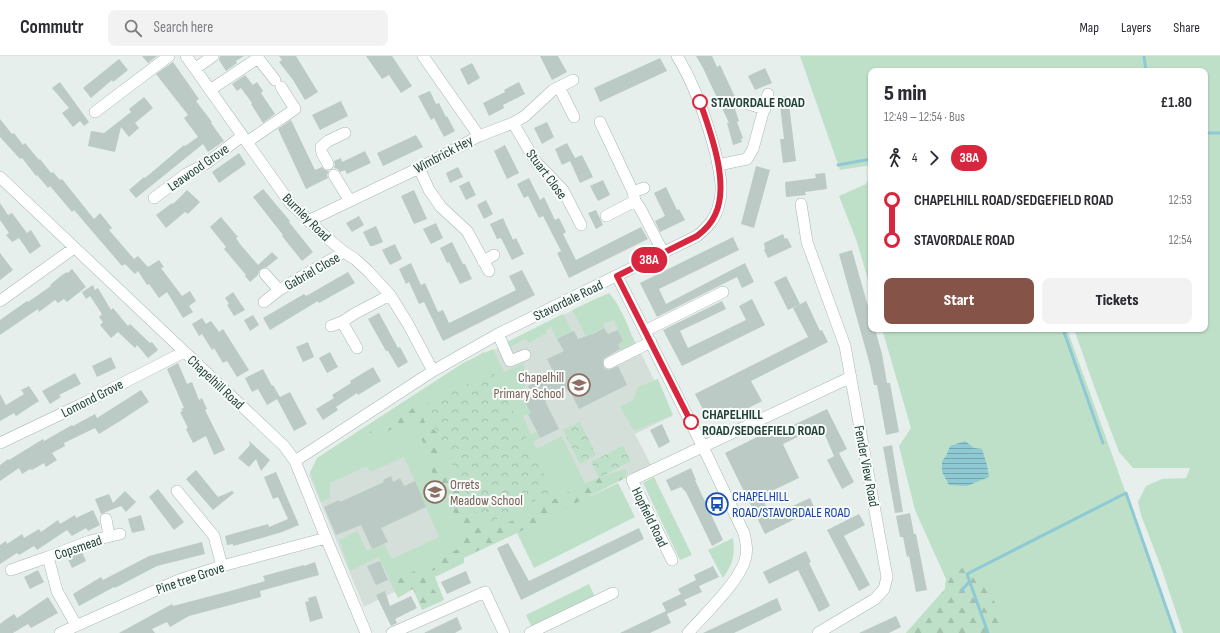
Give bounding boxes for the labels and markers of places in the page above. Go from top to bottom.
marker: STAVORDALE ROAD [692,94,708,110]
place label: STAVORDALE ROAD [711,94,805,111]
place label: Chapelhill Primary School [494,369,564,402]
school or university icon: Chapelhill Primary School [566,372,592,398]
place label: CHAPELHILL ROAD/SEDGEFIELD ROAD [702,406,825,439]
marker: CHAPELHILL ROAD/SEDGEFIELD ROAD [683,414,699,430]
place label: Orrets Meadow School [450,476,523,509]
school or university icon: Orrets Meadow School [422,479,448,505]
place label: CHAPELHILL ROAD/STAVORDALE ROAD [732,488,850,521]
bus stop icon: CHAPELHILL ROAD/STAVORDALE ROAD [704,491,730,517]

